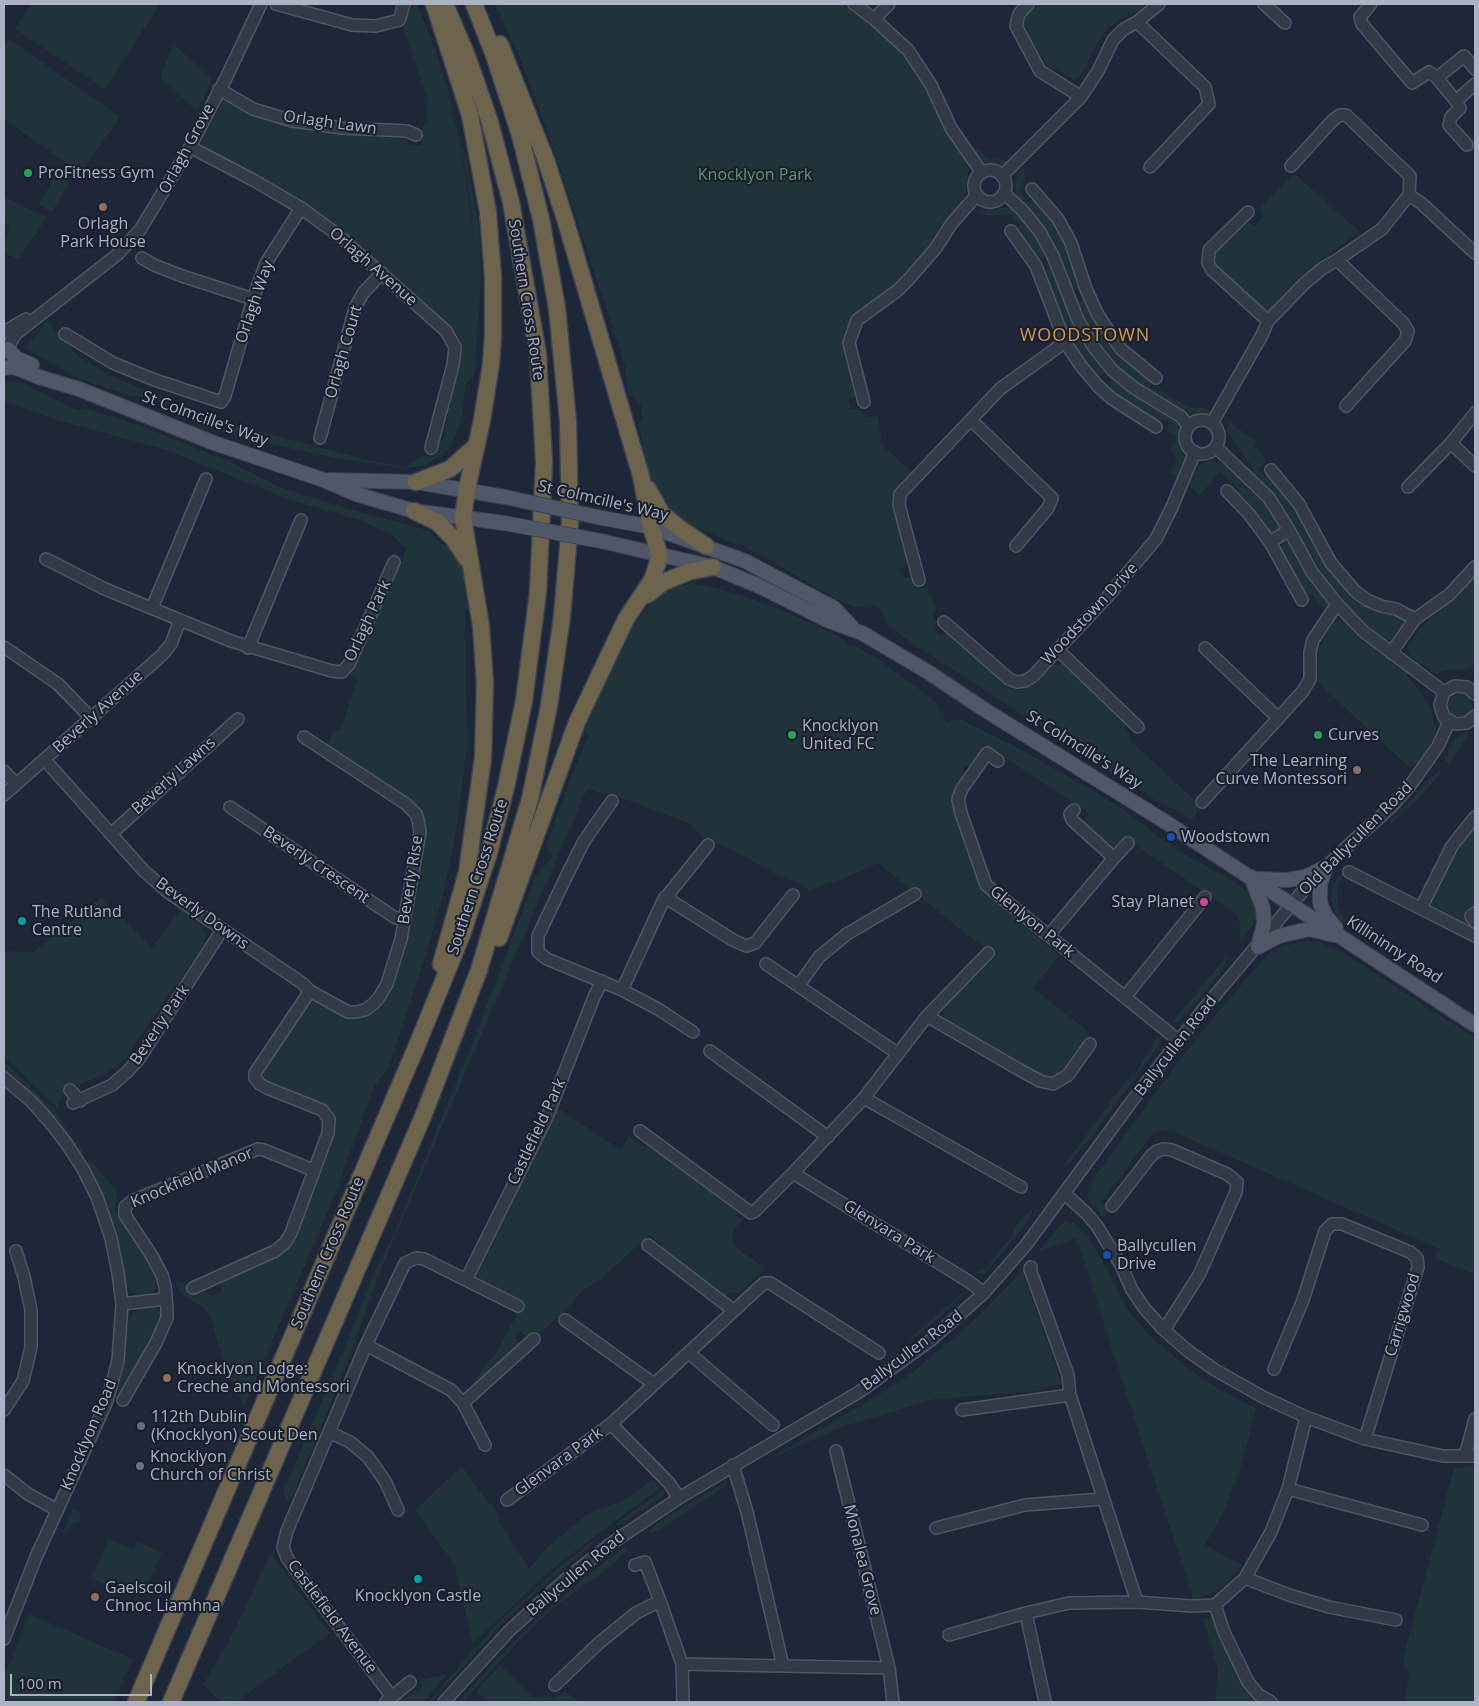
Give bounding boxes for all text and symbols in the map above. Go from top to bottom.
street label: Orlagh Grove [155,101,219,197]
street label: Orlagh Lawn [282,107,378,139]
place label: ProFitness Gym [38,163,154,183]
park label: Knocklyon Park [698,165,812,185]
marker: ProFitness Gym [22,167,34,179]
marker: Orlagh Park House [97,201,109,213]
place label: Orlagh Park House [60,214,146,252]
street label: Southern Cross Route [504,218,548,382]
street label: Orlagh Avenue [325,224,421,310]
street label: Orlagh Way [232,258,278,346]
street label: Orlagh Court [321,303,367,401]
district label: WOODSTOWN [1019,325,1151,347]
street label: St Colmcille's Way [139,387,271,451]
street label: St Colmcille's Way [536,477,670,525]
street label: Woodstown Drive [1038,559,1142,669]
street label: Orlagh Park [341,577,395,665]
street label: Beverly Avenue [49,666,147,758]
street label: St Colmcille's Way [1023,707,1145,793]
place label: Knocklyon United FC [802,716,879,754]
place label: Curves [1328,725,1379,745]
marker: Knocklyon United FC [786,729,798,741]
marker: Curves [1312,729,1324,741]
street label: Beverly Lawns [128,733,220,819]
place label: The Learning Curve Montessori [1215,751,1347,789]
marker: The Learning Curve Montessori [1351,764,1363,776]
street label: Old Ballycullen Road [1295,778,1417,900]
street label: Southern Cross Route [444,797,512,957]
street label: Beverly Crescent [259,822,373,908]
place label: Woodstown [1181,827,1270,847]
marker: Woodstown [1165,831,1177,843]
street label: Beverly Rise [395,834,427,926]
street label: Beverly Downs [152,874,252,954]
street label: Glenlyon Park [986,882,1078,962]
place label: Stay Planet [1111,892,1194,912]
marker: Stay Planet [1198,896,1210,908]
place label: The Rutland Centre [32,902,122,940]
street label: Killininny Road [1343,912,1445,988]
marker: The Rutland Centre [16,915,28,927]
street label: Beverly Park [126,981,194,1069]
street label: Ballycullen Road [1131,992,1221,1100]
street label: Castlefield Park [504,1076,570,1188]
street label: Knockfield Manor [128,1144,256,1212]
street label: Southern Cross Route [287,1174,369,1332]
street label: Glenvara Park [840,1196,938,1268]
place label: Ballycullen Drive [1117,1236,1197,1274]
marker: Ballycullen Drive [1101,1249,1113,1261]
street label: Carrigwood [1381,1271,1425,1359]
street label: Ballycullen Road [858,1307,966,1395]
place label: Knocklyon Lodge: Creche and Montessori [177,1359,350,1397]
marker: Knocklyon Lodge: Creche and Montessori [161,1372,173,1384]
street label: Knocklyon Road [57,1376,121,1494]
place label: 112th Dublin (Knocklyon) Scout Den [151,1407,318,1445]
marker: 112th Dublin (Knocklyon) Scout Den [135,1420,147,1432]
street label: Glenvara Park [511,1424,607,1500]
place label: Knocklyon Church of Christ [150,1447,271,1485]
marker: Knocklyon Church of Christ [134,1460,146,1472]
street label: Monalea Grove [839,1503,885,1617]
street label: Ballycullen Road [523,1527,629,1621]
street label: Castlefield Avenue [283,1556,381,1678]
marker: Knocklyon Castle [412,1573,424,1585]
place label: Gaelscoil Chnoc Liamhna [105,1578,221,1616]
place label: Knocklyon Castle [355,1586,481,1606]
marker: Gaelscoil Chnoc Liamhna [89,1591,101,1603]
scale bar [12,1664,155,1696]
text: 100 m [18,1673,62,1693]

